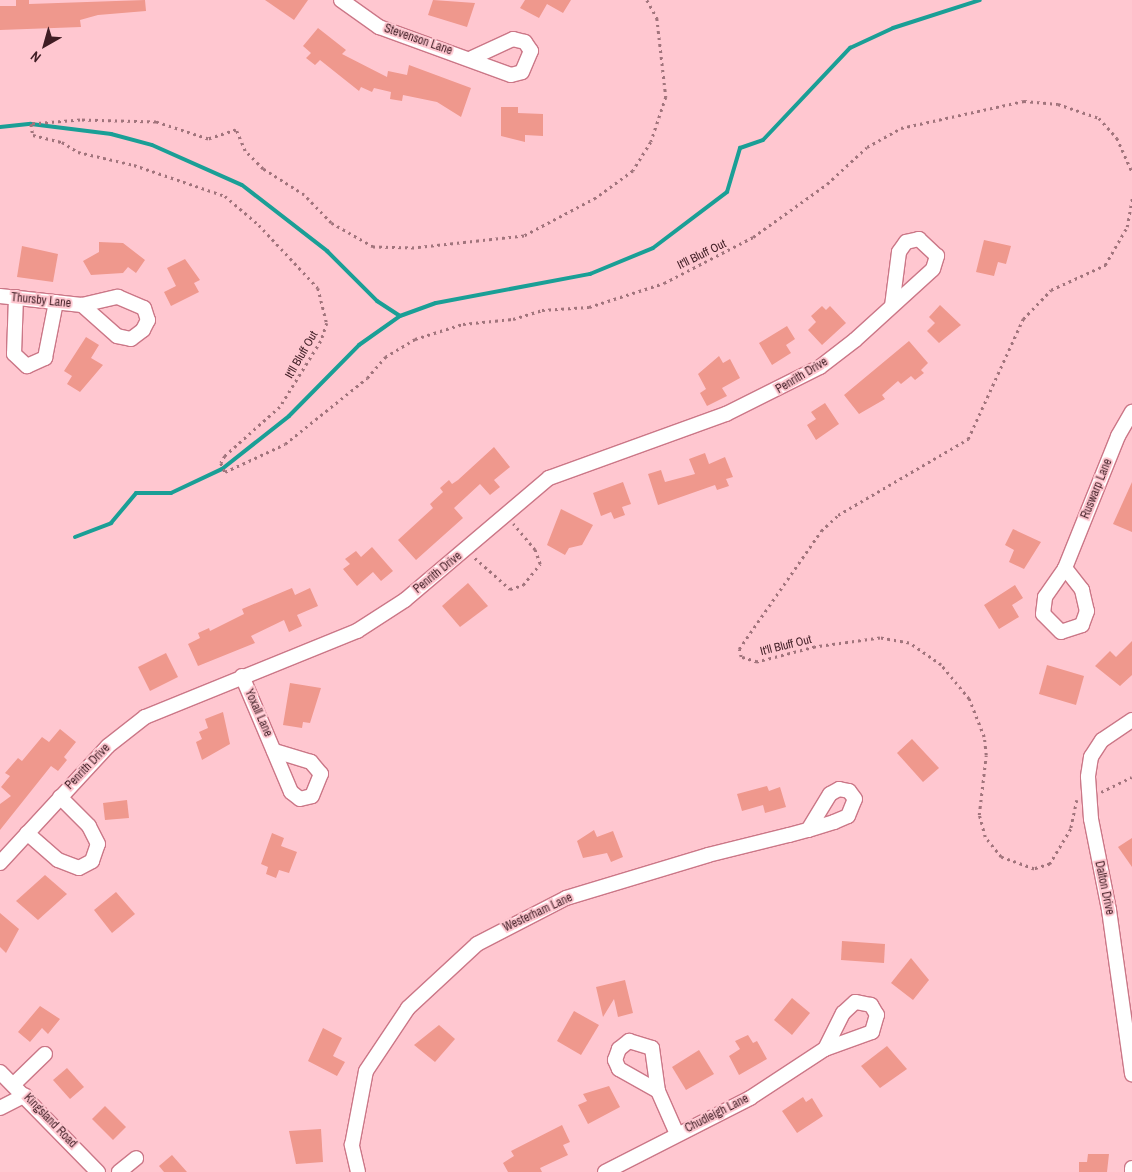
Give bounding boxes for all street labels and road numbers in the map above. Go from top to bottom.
street label: Stevenson Lane [382,22,454,58]
street label: It'll Bluff Out [675,237,729,273]
street label: Thursby Lane [10,291,72,311]
street label: It'll Bluff Out [283,329,321,381]
street label: Penrith Drive [773,355,831,397]
street label: Ruswarp Lane [1078,457,1116,521]
street label: Penrith Drive [411,549,465,597]
street label: It'll Bluff Out [759,633,813,659]
street label: Yoxall Lane [241,687,275,739]
street label: Penrith Drive [63,741,113,793]
street label: Dalton Drive [1091,860,1117,916]
street label: Westerham Lane [501,891,575,935]
street label: Kingsland Road [21,1091,79,1151]
street label: Chudleigh Lane [683,1092,751,1136]

